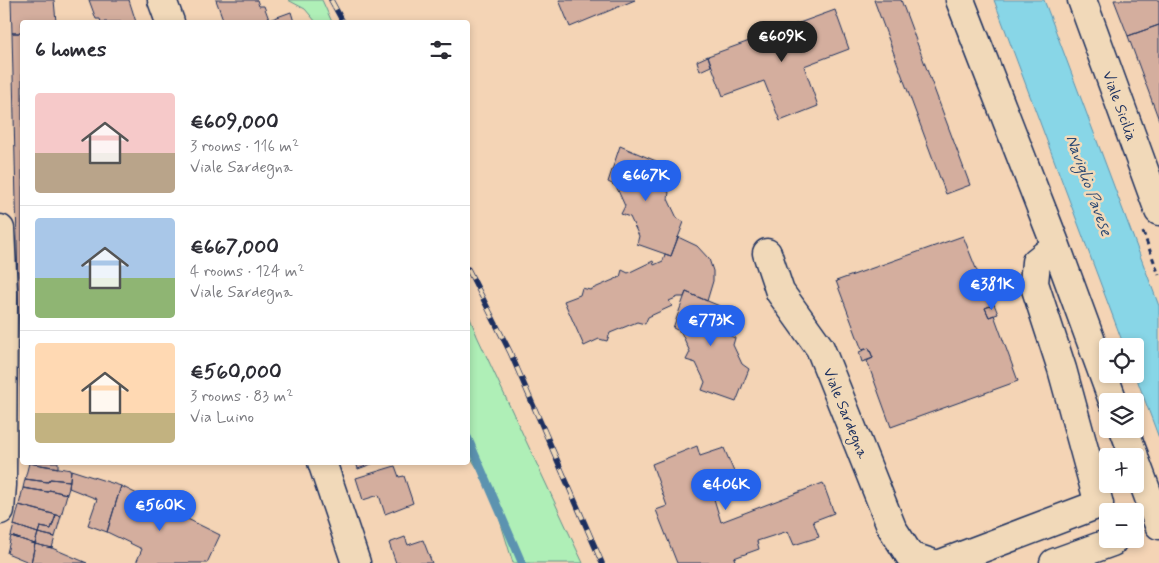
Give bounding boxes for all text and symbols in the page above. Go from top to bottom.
pin: €609K [747,20,817,63]
text: €609K [758,26,806,47]
text: 6 homes [35,36,106,64]
icon: filters [427,36,455,64]
street label: Viale Sicilia [1097,69,1141,144]
text: €609,000 [190,108,279,136]
icon: home [75,113,135,173]
water label: Naviglio Pavese [1059,132,1117,241]
text: 3 rooms · 116 m² [190,136,299,157]
text: Viale Sardegna [190,157,293,178]
pin: €667K [611,160,681,202]
text: €667K [622,165,670,186]
text: €667,000 [190,233,279,261]
icon: home [75,238,135,298]
text: 4 rooms · 124 m² [190,261,305,282]
pin: €381K [957,268,1027,311]
text: €381K [970,274,1014,295]
text: Viale Sardegna [190,282,293,303]
pin: €773K [676,304,746,347]
text: €773K [688,310,734,331]
map controls [1099,338,1144,548]
button: locate [1099,338,1144,383]
text: €560,000 [190,358,282,386]
icon: home [75,363,135,423]
street label: Viale Sardegna [817,365,873,463]
text: 3 rooms · 83 m² [190,386,293,407]
button: layers [1099,393,1144,438]
text: Via Luino [190,407,254,428]
button: + [1099,448,1144,493]
pin: €406K [691,468,761,511]
text: €406K [702,474,750,495]
pin: €560K [125,490,195,532]
text: €560K [135,495,185,516]
button: − [1099,503,1144,548]

